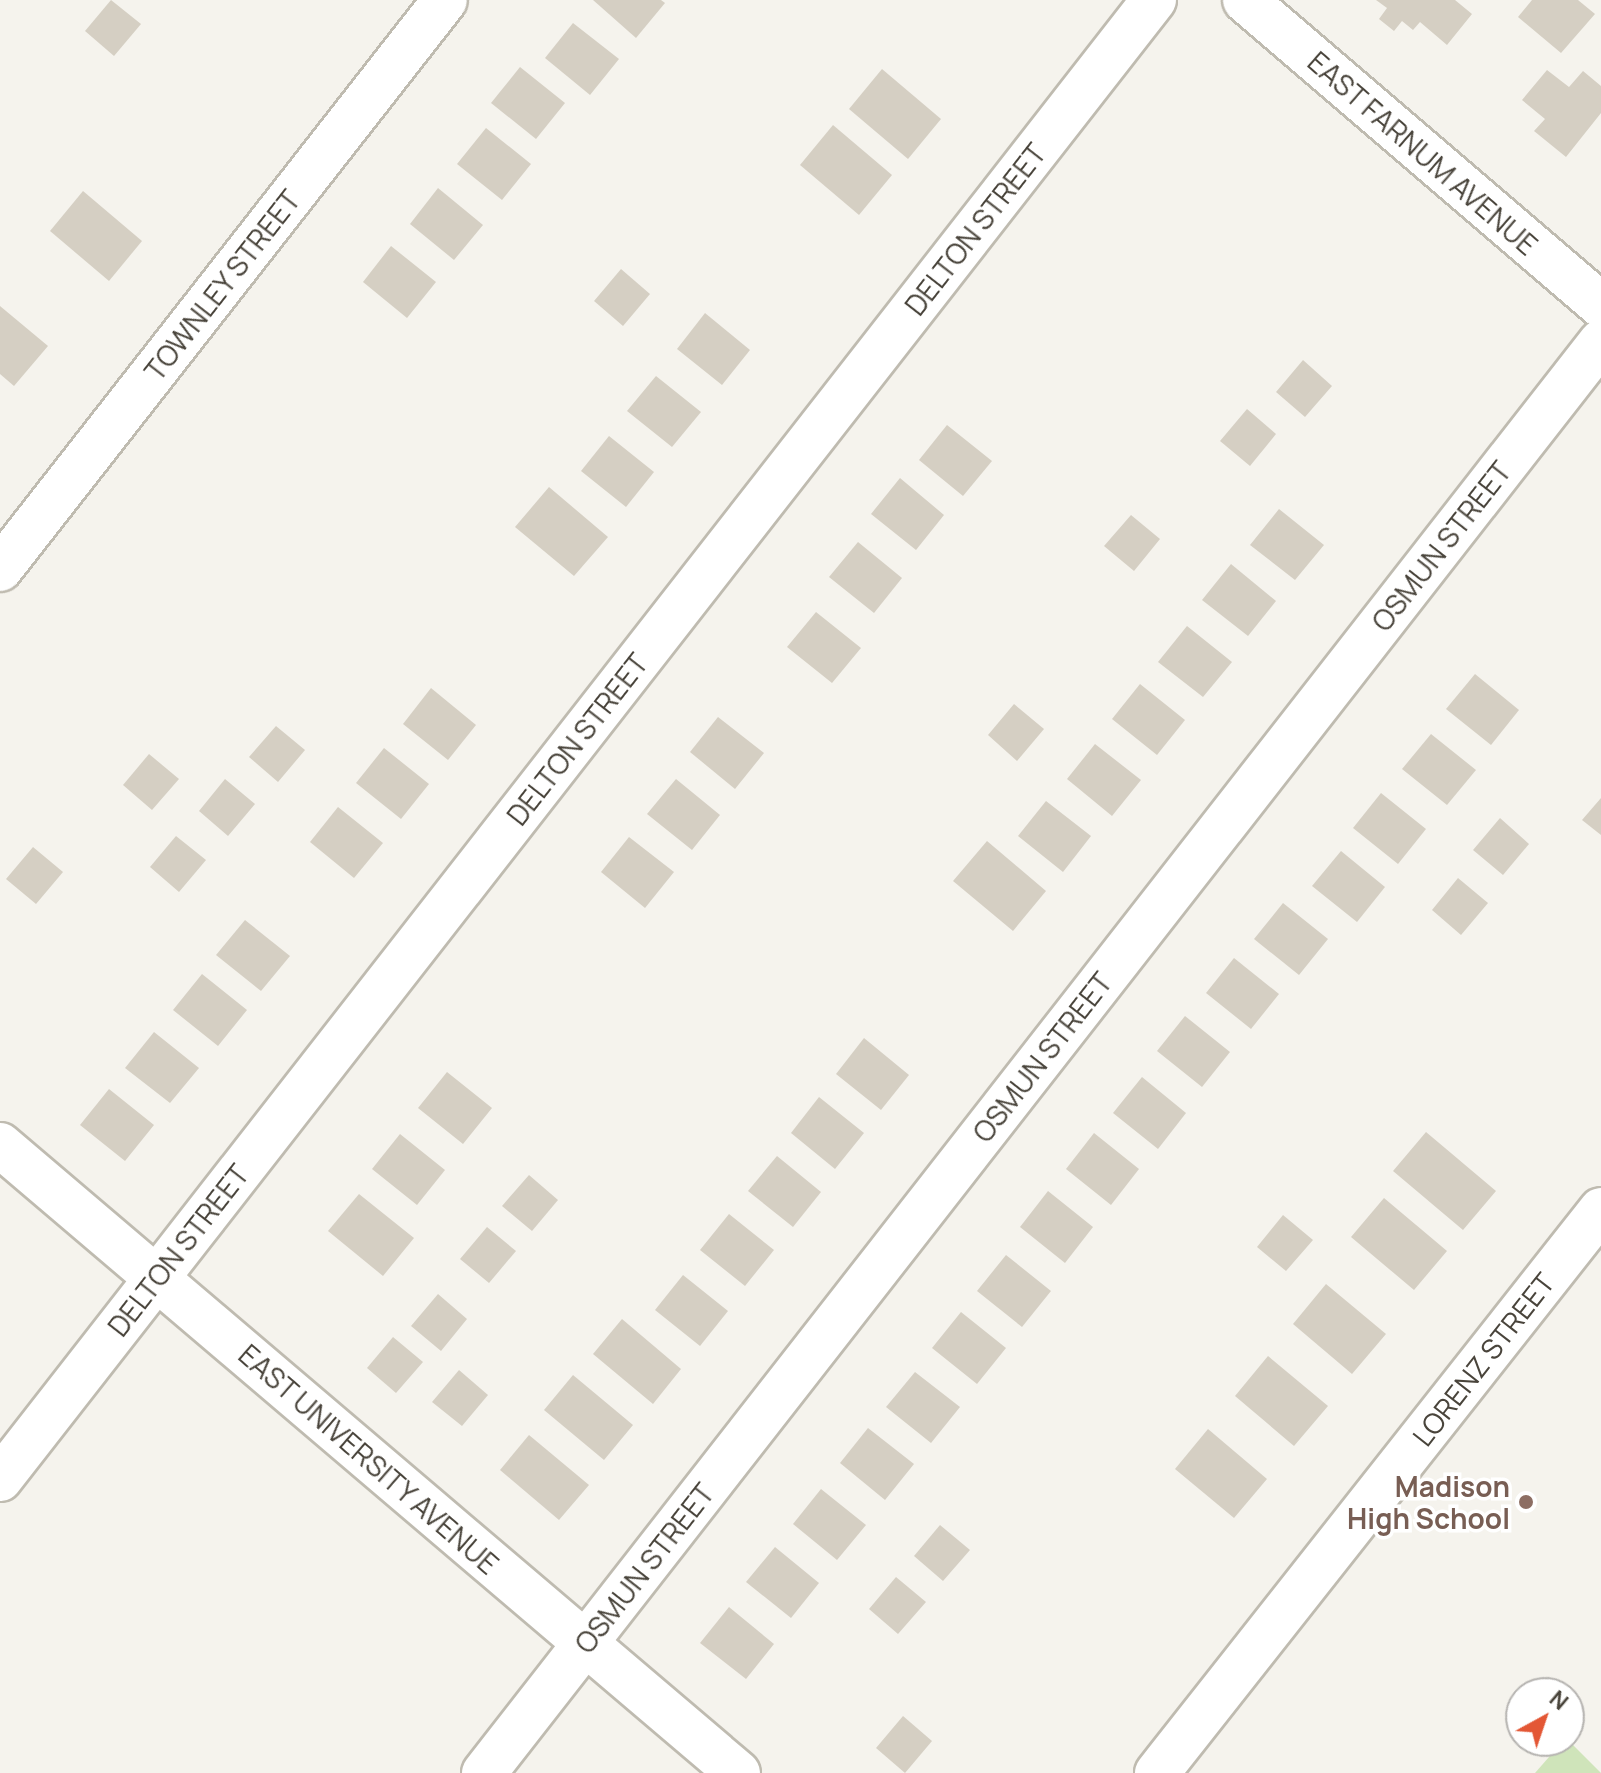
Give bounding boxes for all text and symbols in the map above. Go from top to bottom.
street label: EAST FARNUM AVENUE [1301,44,1545,262]
street label: DELTON STREET [898,137,1052,321]
street label: TOWNLEY STREET [137,183,307,387]
street label: OSMUN STREET [1364,455,1518,637]
street label: DELTON STREET [500,647,654,831]
street label: OSMUN STREET [965,966,1119,1148]
street label: DELTON STREET [101,1158,255,1342]
street label: LORENZ STREET [1405,1266,1561,1452]
street label: EAST UNIVERSITY AVENUE [232,1337,506,1581]
place label: Madison High School [1347,1469,1510,1535]
street label: OSMUN STREET [567,1477,721,1659]
marker: Madison High School [1517,1493,1535,1511]
north arrow [1505,1677,1585,1757]
text: N [1543,1684,1575,1717]

